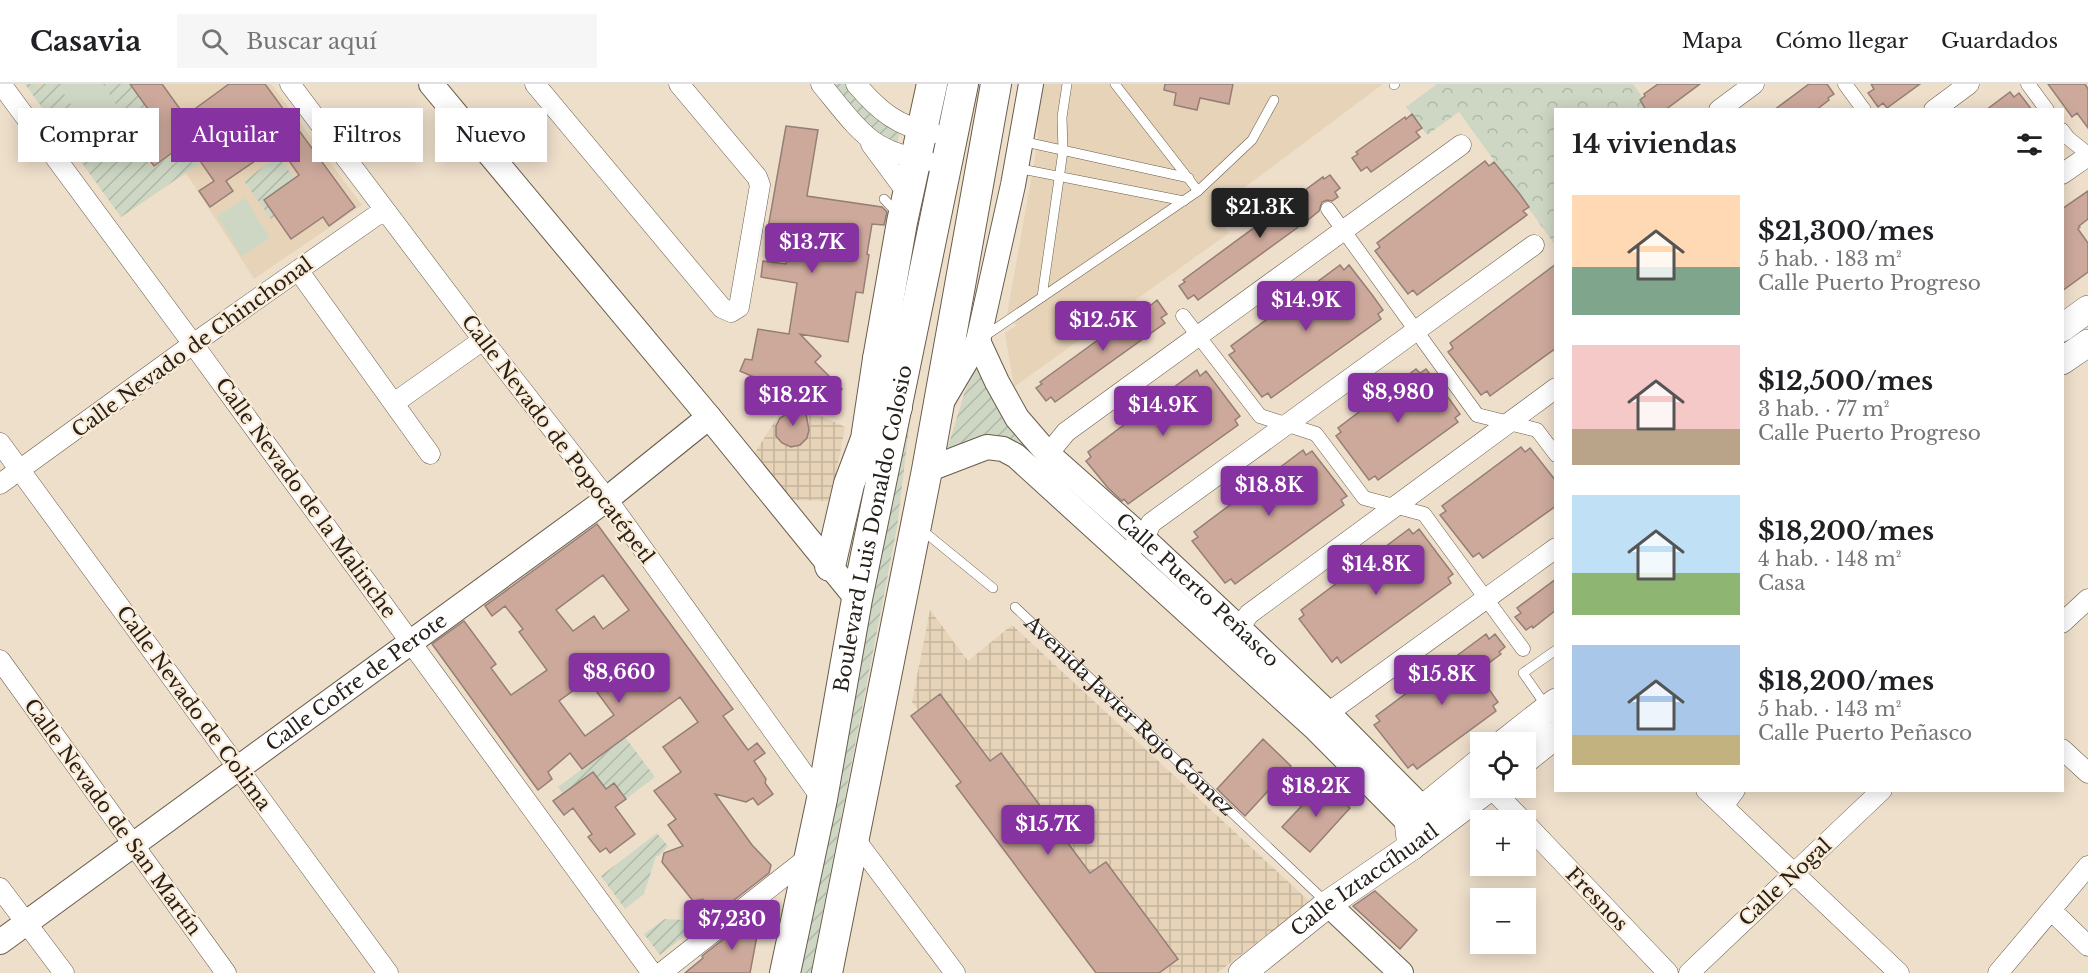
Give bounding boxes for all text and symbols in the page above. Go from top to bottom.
search box [177,14,597,68]
text: Casavia [30,24,141,59]
icon: search [198,25,231,58]
text: Buscar aquí [246,28,377,55]
text: Mapa [1682,28,1742,54]
text: Cómo llegar [1775,28,1908,54]
text: Guardados [1941,28,2058,54]
chip: Comprar [18,108,159,162]
chip: Alquilar [171,108,300,162]
chip: Filtros [312,108,423,162]
chip: Nuevo [435,108,547,162]
text: 14 viviendas [1572,128,1737,160]
icon: filters [2013,128,2046,161]
pin: $21.3K [1211,188,1309,239]
text: $21.3K [1226,195,1295,219]
text: $21,300/mes [1758,215,1934,247]
icon: home [1620,219,1692,291]
pin: $13.7K [763,223,861,274]
text: $13.7K [779,230,845,254]
text: 5 hab. · 183 m² [1758,247,1902,271]
street label: Calle Nevado de Chinchonal [67,252,317,442]
text: Calle Puerto Progreso [1758,271,1981,295]
pin: $14.9K [1257,281,1355,332]
text: $14.9K [1271,288,1341,312]
pin: $12.5K [1054,301,1152,352]
text: $12.5K [1069,308,1137,332]
street label: Calle Nevado de Popocatépetl [457,310,659,568]
street label: Boulevard Luis Donaldo Colosio [829,363,917,694]
text: $12,500/mes [1758,365,1933,397]
icon: home [1620,369,1692,441]
street label: Calle Nevado de la Malinche [211,373,401,623]
pin: $8,980 [1349,373,1447,424]
pin: $18.2K [744,376,842,427]
text: $8,980 [1362,380,1434,404]
text: $18.2K [759,383,827,407]
pin: $14.9K [1114,386,1212,437]
text: $14.9K [1128,393,1198,417]
text: 3 hab. · 77 m² [1758,397,1889,421]
text: Calle Puerto Progreso [1758,421,1981,445]
pin: $18.8K [1220,466,1318,517]
text: $18.8K [1235,473,1303,497]
street label: Calle Puerto Peñasco [1111,508,1284,672]
text: $18,200/mes [1758,515,1934,547]
icon: home [1620,519,1692,591]
pin: $14.8K [1327,545,1425,596]
text: 4 hab. · 148 m² [1758,547,1901,571]
text: $14.8K [1341,552,1411,576]
text: Casa [1758,571,1805,595]
street label: Calle Nevado de Colima [112,601,277,816]
street label: Calle Cofre de Perote [261,608,451,756]
street label: Avenida Javier Rojo Gómez [1019,610,1239,821]
pin: $8,660 [570,653,668,704]
pin: $15.8K [1393,655,1491,706]
text: $8,660 [583,660,655,684]
text: $15.8K [1408,662,1476,686]
text: $18,200/mes [1758,665,1934,697]
icon: home [1620,669,1692,741]
street label: Calle Nevado de San Martín [19,694,207,940]
text: 5 hab. · 143 m² [1758,697,1901,721]
text: Calle Puerto Peñasco [1758,721,1972,745]
map controls [1470,732,1536,954]
button: locate [1470,732,1536,798]
pin: $18.2K [1267,767,1365,818]
text: $18.2K [1282,774,1350,798]
pin: $15.7K [999,805,1097,856]
button: + [1470,810,1536,876]
text: $15.7K [1015,812,1081,836]
street label: Calle Iztaccíhuatl [1286,819,1443,941]
street label: Calle Nogal [1734,833,1836,931]
street label: Fresnos [1561,862,1633,936]
button: − [1470,888,1536,954]
pin: $7,230 [683,900,781,951]
text: $7,230 [698,907,766,931]

